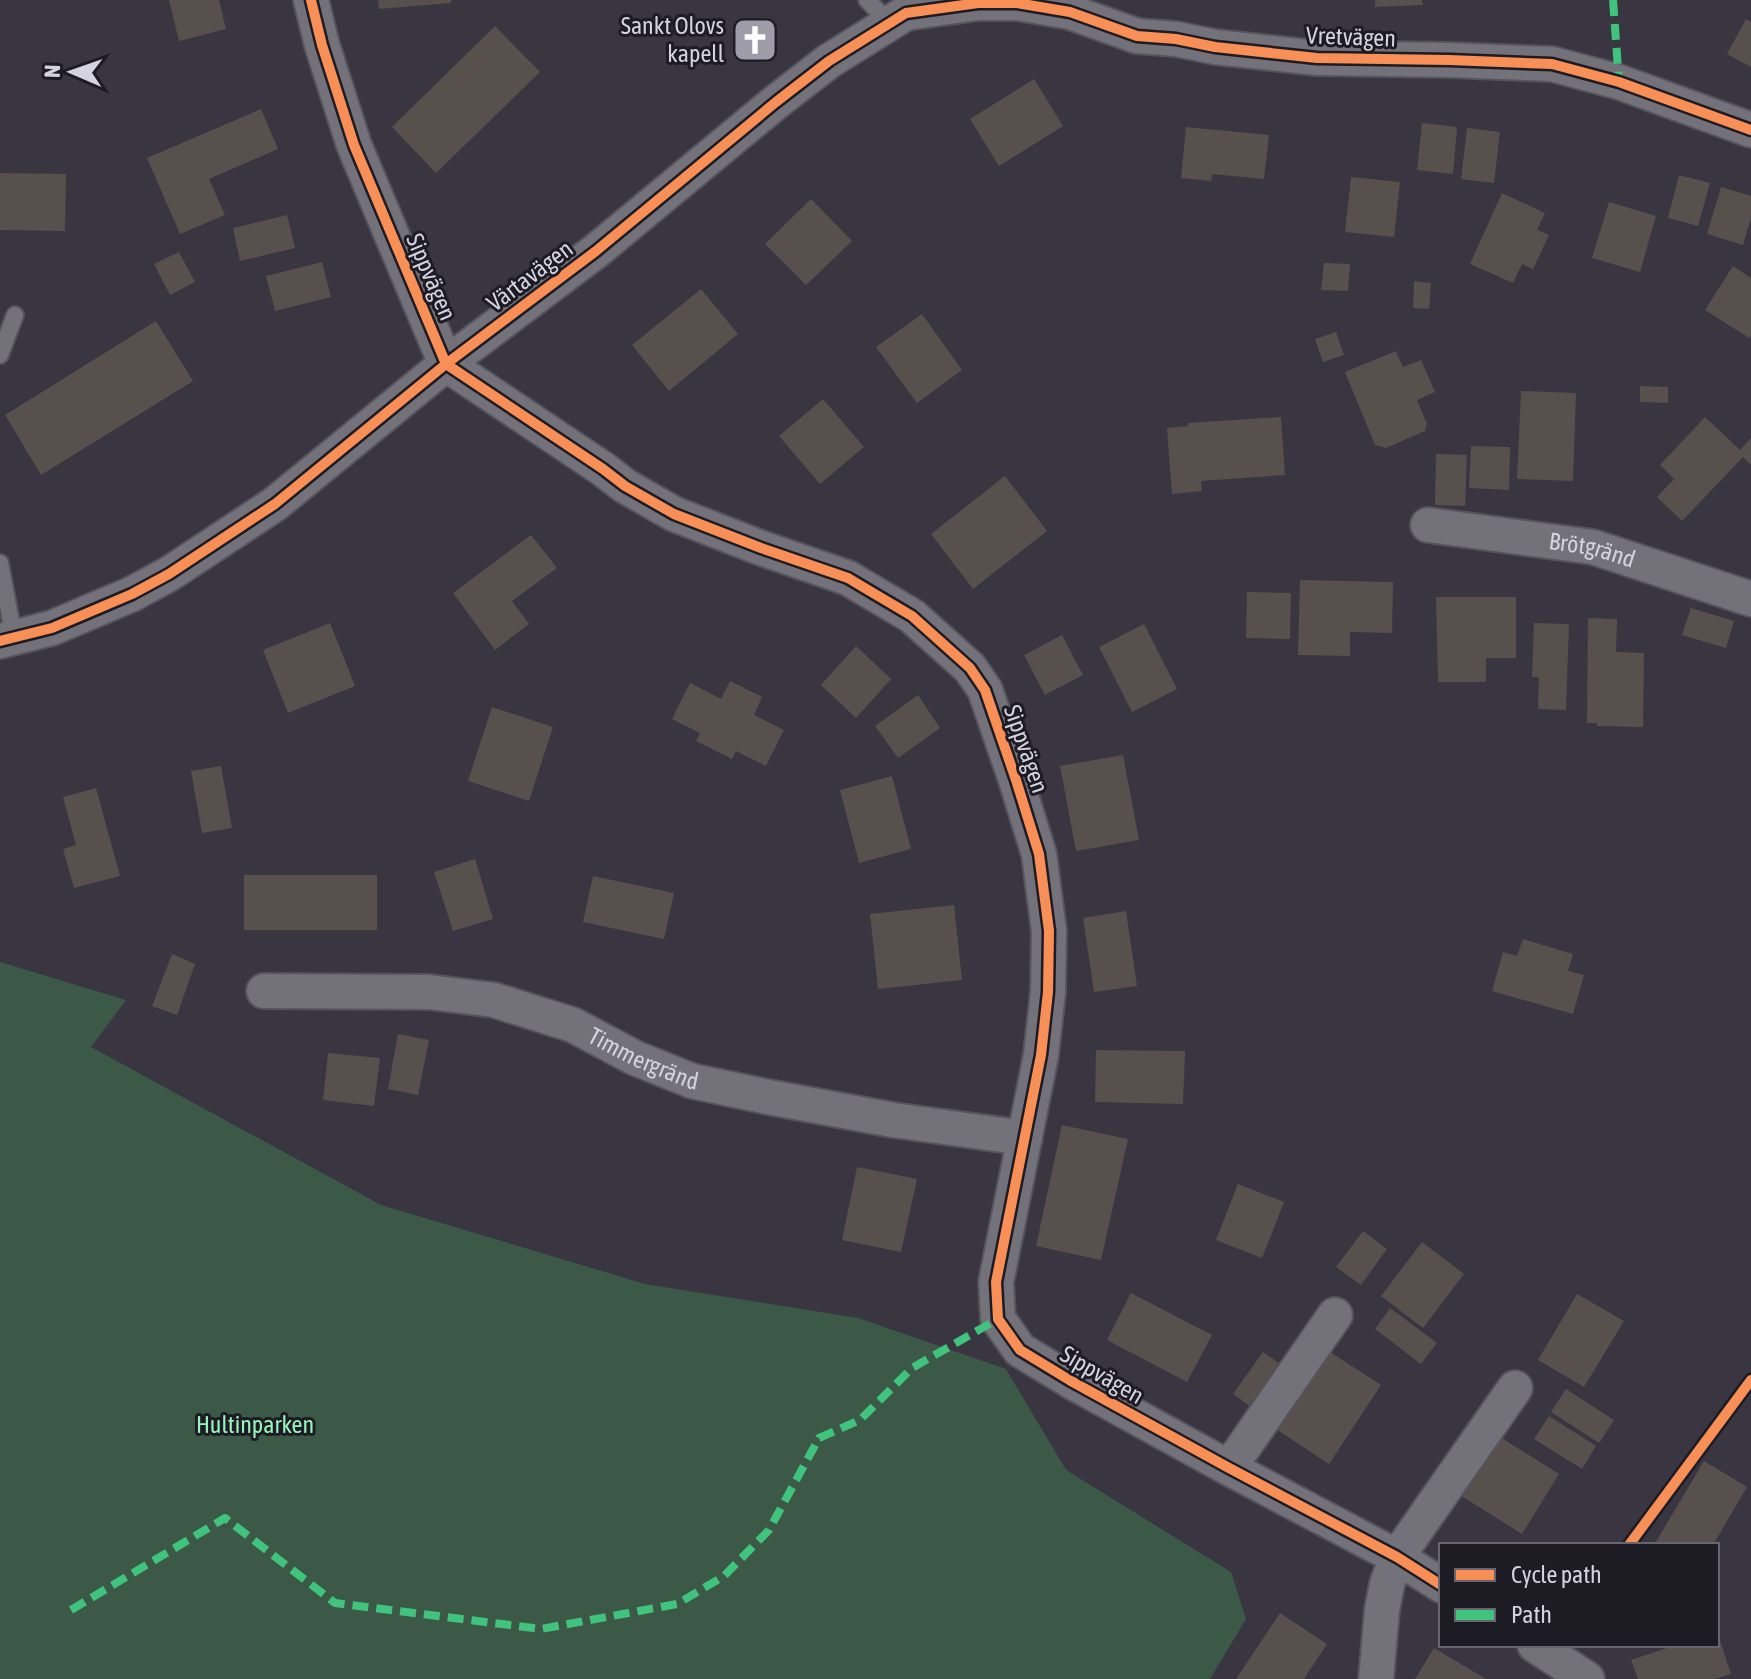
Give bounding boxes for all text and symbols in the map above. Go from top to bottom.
place label: Sankt Olovs kapell [621,12,725,67]
church icon: Sankt Olovs kapell [731,16,779,64]
street label: Vretvägen [1306,21,1396,52]
north arrow [32,32,112,112]
text: N [39,64,65,78]
street label: Sippvägen [401,230,462,324]
street label: Värtavägen [482,235,578,317]
street label: Brötgränd [1547,527,1639,573]
street label: Sippvägen [999,701,1054,796]
street label: Timmergränd [584,1022,701,1095]
street label: Sippvägen [1056,1340,1149,1409]
park label: Hultinparken [196,1411,314,1438]
legend [1439,1543,1719,1647]
text: Cycle path [1511,1561,1602,1588]
text: Path [1511,1601,1552,1628]

